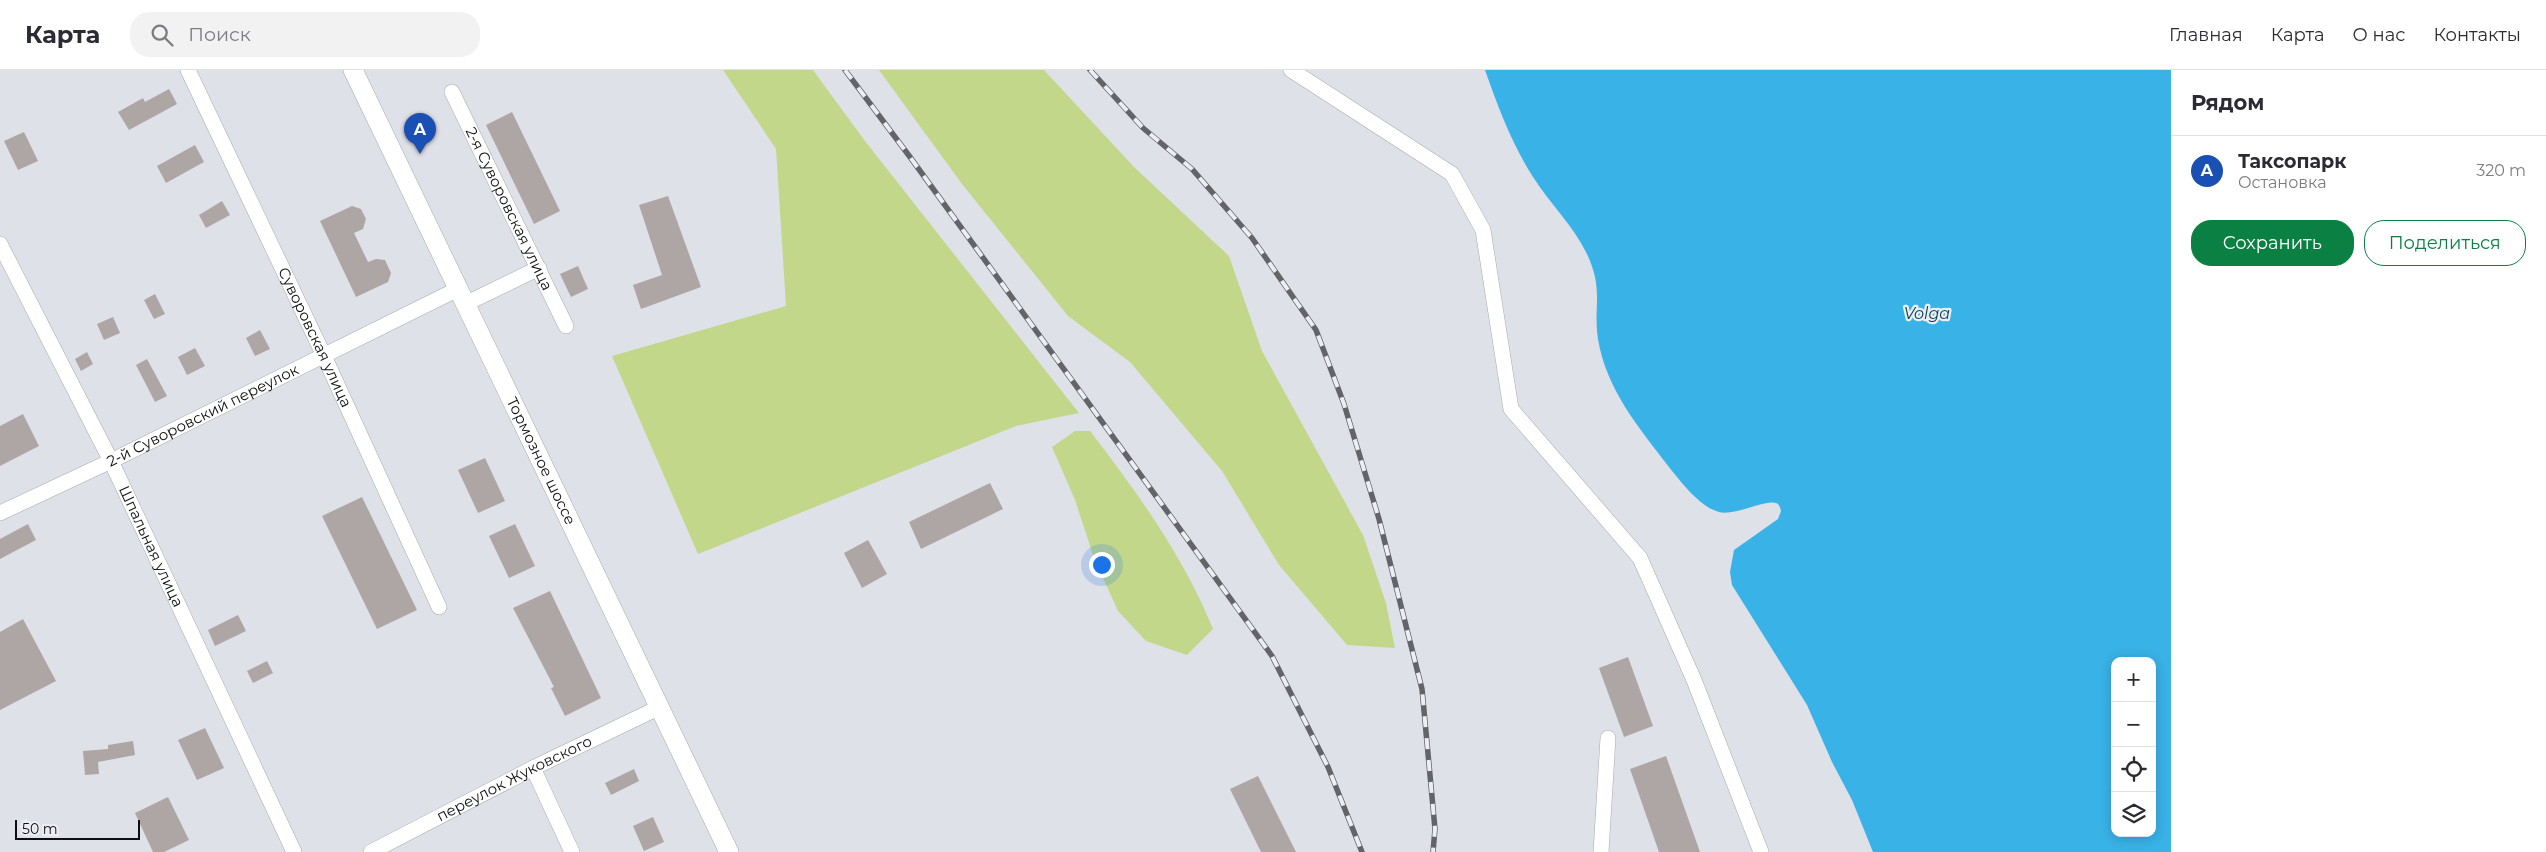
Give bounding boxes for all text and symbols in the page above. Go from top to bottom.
search box [130,12,480,57]
text: Карта [25,20,100,49]
icon: search [148,21,176,49]
text: Поиск [188,23,251,46]
text: Главная [2169,24,2243,46]
text: Карта [2271,24,2325,46]
text: О нас [2353,24,2405,46]
text: Контакты [2433,24,2521,46]
text: Рядом [2191,90,2264,115]
pin: A [404,113,436,154]
street label: 2-я Суворовская улица [462,124,557,293]
text: Таксопарк [2238,150,2346,173]
text: A [2201,161,2213,180]
text: 320 m [2476,161,2526,180]
text: Остановка [2238,173,2327,192]
button: Сохранить [2191,220,2354,266]
button: Поделиться [2364,220,2526,266]
street label: Суворовская улица [274,264,356,410]
water label: Volga [1904,304,1950,323]
street label: 2-й Суворовский переулок [104,359,302,471]
street label: Тормозное шоссе [503,394,580,528]
street label: Шпальная улица [115,482,188,610]
your location [1089,552,1115,578]
map controls [2111,657,2156,837]
button: + [2111,657,2156,702]
button: − [2111,702,2156,747]
street label: переулок Жуковского [433,731,595,825]
button: locate [2111,747,2156,792]
button: layers [2111,792,2156,837]
scale bar [15,817,140,840]
text: 50 m [22,820,58,838]

